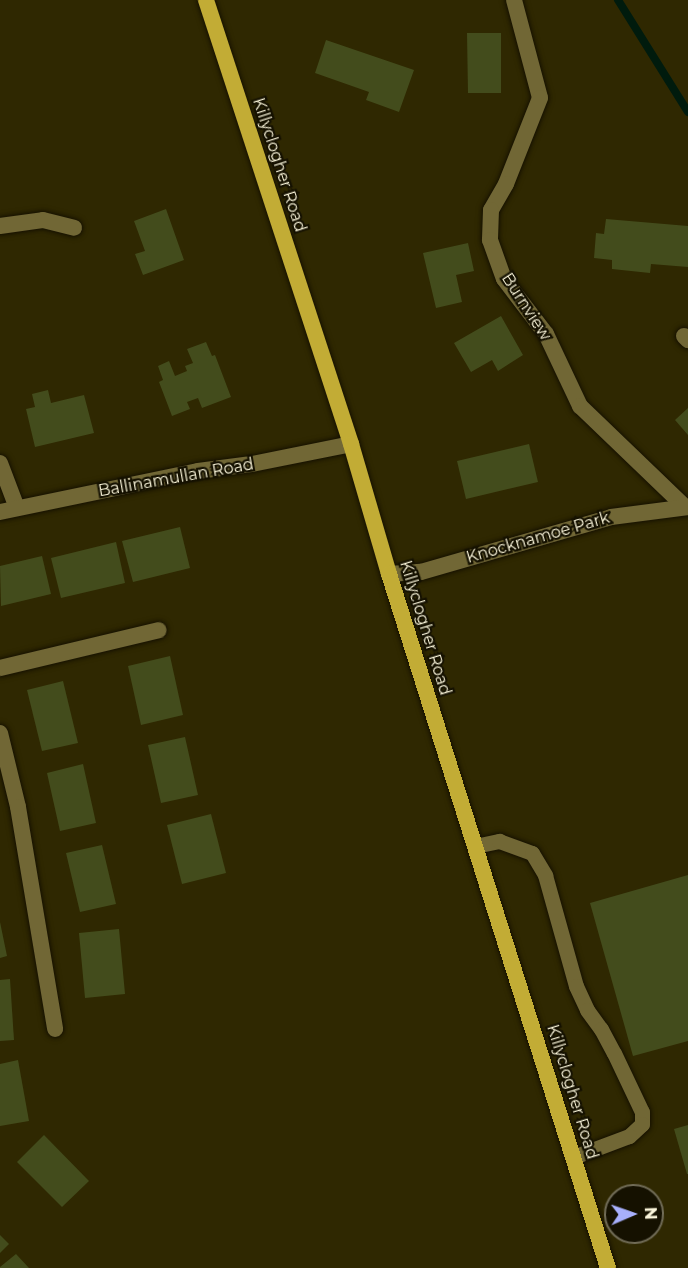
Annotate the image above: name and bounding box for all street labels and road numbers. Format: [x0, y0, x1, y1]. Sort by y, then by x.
street label: Killyclogher Road [248, 96, 310, 234]
street label: Burnview [497, 270, 555, 344]
street label: Ballinamullan Road [97, 455, 255, 501]
street label: Knocknamoe Park [464, 508, 612, 568]
street label: Killyclogher Road [395, 558, 455, 698]
street label: Killyclogher Road [542, 1022, 602, 1162]

